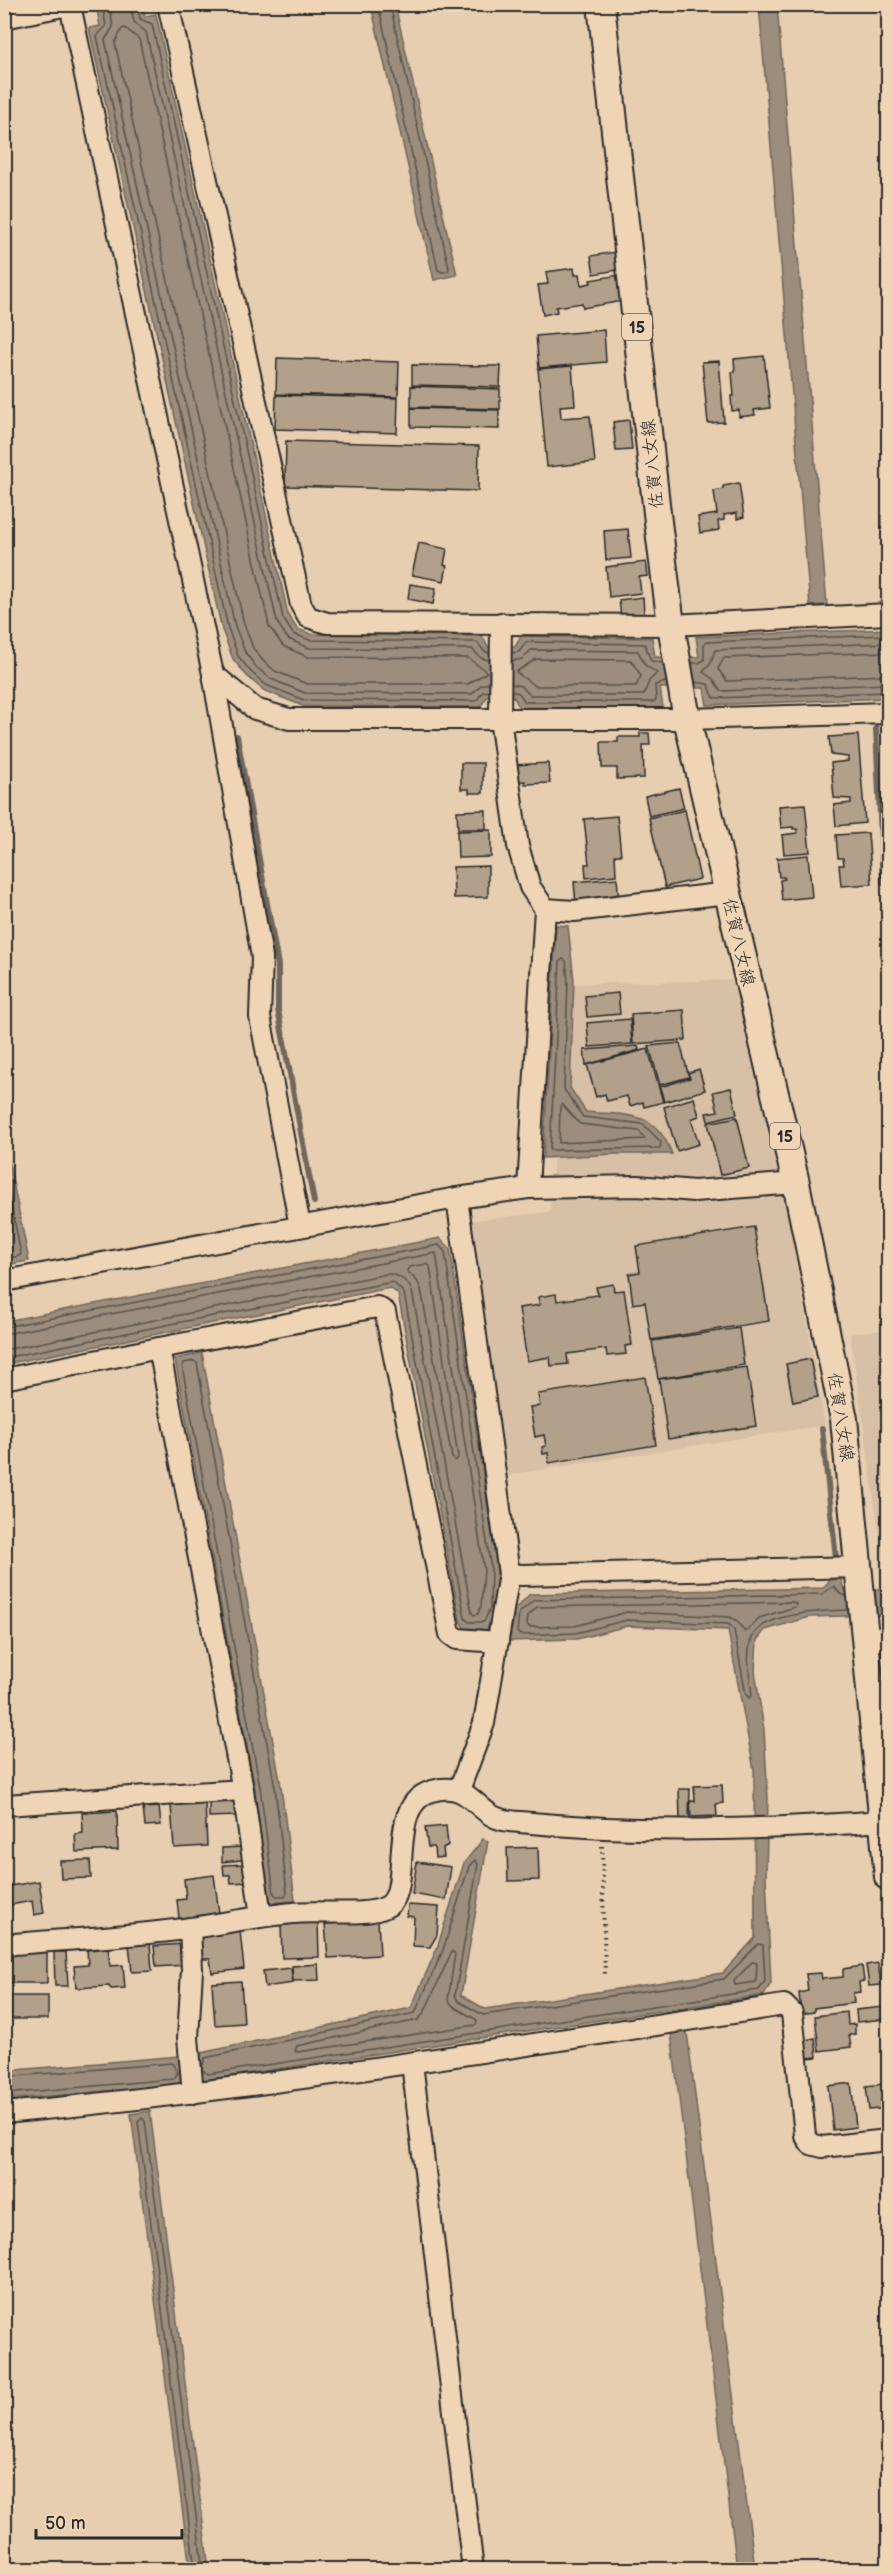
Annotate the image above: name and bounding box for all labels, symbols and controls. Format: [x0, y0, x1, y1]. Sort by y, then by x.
road number: 15 [622, 314, 652, 340]
street label: 佐賀八女線 [637, 418, 668, 510]
street label: 佐賀八女線 [718, 896, 759, 988]
road number: 15 [770, 1123, 800, 1149]
street label: 佐賀八女線 [823, 1371, 858, 1463]
scale bar [36, 2502, 182, 2540]
text: 50 m [45, 2513, 86, 2534]

